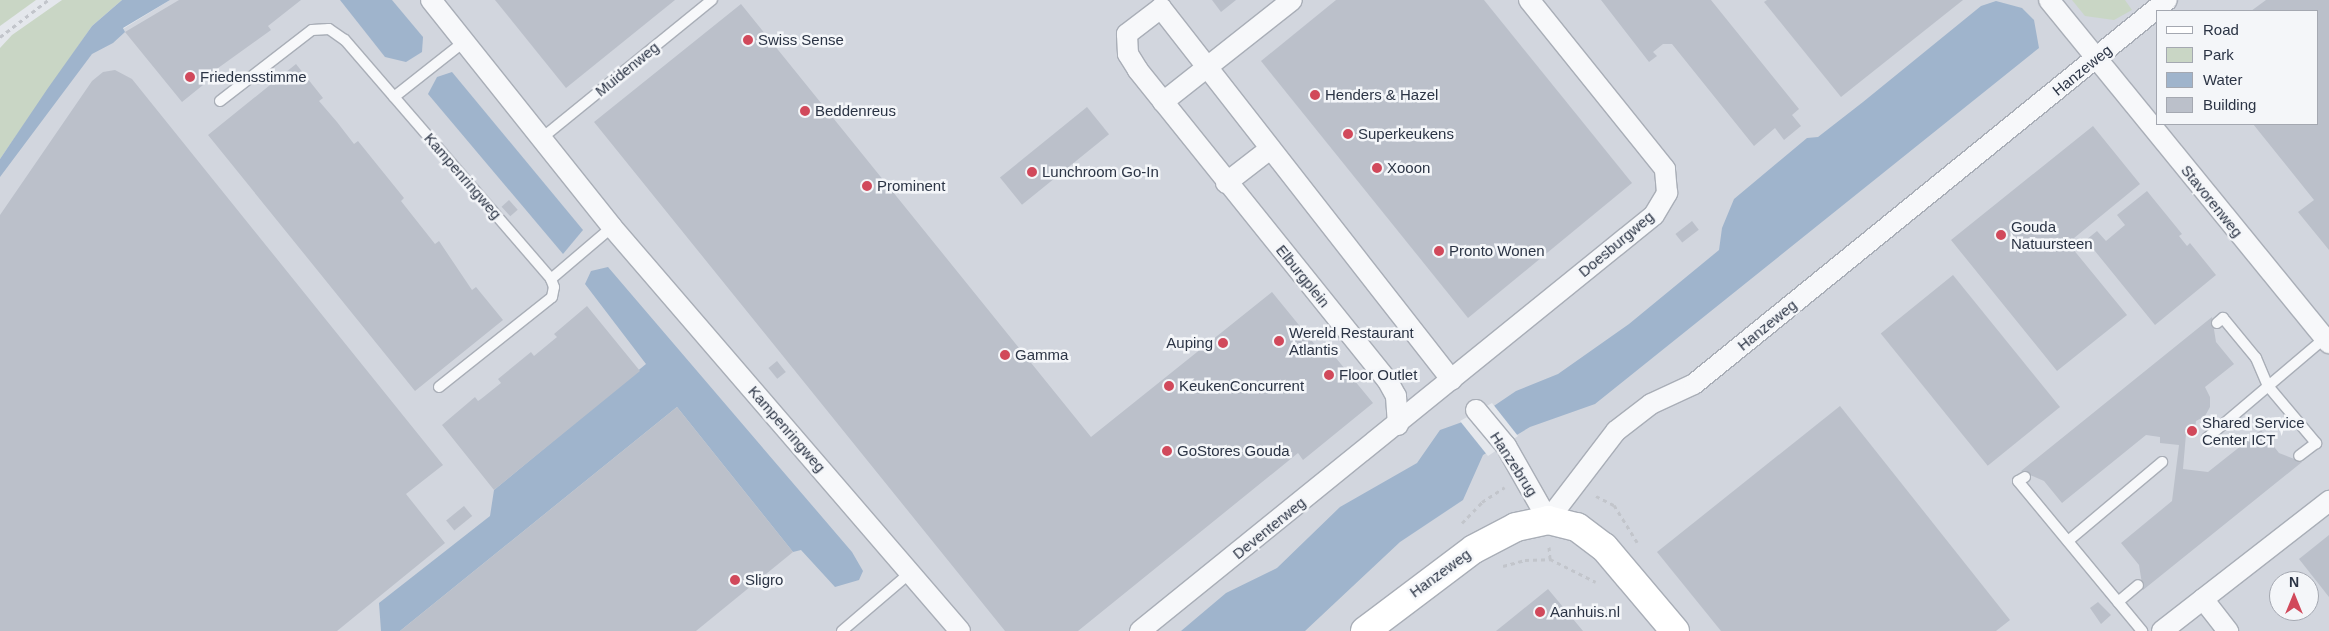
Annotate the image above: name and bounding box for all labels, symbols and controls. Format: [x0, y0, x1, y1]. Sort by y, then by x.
legend [2156, 10, 2319, 125]
text: Road [2203, 21, 2239, 38]
place label: Swiss Sense [758, 31, 844, 49]
marker: Swiss Sense [742, 34, 754, 46]
street label: Muidenweg [592, 38, 662, 100]
street label: Hanzeweg [2049, 41, 2115, 99]
text: Park [2203, 46, 2234, 63]
place label: Friedensstimme [200, 68, 307, 86]
marker: Friedensstimme [184, 71, 196, 83]
text: Water [2203, 71, 2242, 88]
place label: Henders & Hazel [1325, 86, 1438, 104]
marker: Henders & Hazel [1309, 89, 1321, 101]
text: Building [2203, 96, 2256, 113]
place label: Beddenreus [815, 102, 896, 120]
marker: Beddenreus [799, 105, 811, 117]
place label: Superkeukens [1358, 125, 1454, 143]
marker: Superkeukens [1342, 128, 1354, 140]
street label: Kampenringweg [421, 129, 505, 223]
place label: Xooon [1387, 159, 1430, 177]
street label: Stavorenweg [2177, 161, 2247, 241]
marker: Xooon [1371, 162, 1383, 174]
place label: Lunchroom Go-In [1042, 163, 1159, 181]
marker: Lunchroom Go-In [1026, 166, 1038, 178]
place label: Prominent [877, 177, 945, 195]
marker: Prominent [861, 180, 873, 192]
street label: Doesburgweg [1575, 207, 1657, 281]
place label: Gouda Natuursteen [2011, 217, 2093, 252]
marker: Gouda Natuursteen [1995, 229, 2007, 241]
street label: Elburgplein [1272, 241, 1334, 311]
place label: Pronto Wonen [1449, 242, 1545, 260]
marker: Pronto Wonen [1433, 245, 1445, 257]
street label: Hanzeweg [1734, 296, 1800, 354]
place label: Wereld Restaurant Atlantis [1289, 323, 1414, 358]
place label: Auping [1166, 334, 1213, 352]
marker: Wereld Restaurant Atlantis [1273, 335, 1285, 347]
marker: Auping [1217, 337, 1229, 349]
place label: Gamma [1015, 346, 1068, 364]
marker: Gamma [999, 349, 1011, 361]
place label: Floor Outlet [1339, 366, 1417, 384]
marker: Floor Outlet [1323, 369, 1335, 381]
place label: KeukenConcurrent [1179, 377, 1304, 395]
marker: KeukenConcurrent [1163, 380, 1175, 392]
street label: Kampenringweg [745, 382, 829, 476]
place label: Shared Service Center ICT [2202, 413, 2305, 448]
marker: Shared Service Center ICT [2186, 425, 2198, 437]
street label: Hanzebrug [1486, 428, 1542, 500]
place label: GoStores Gouda [1177, 442, 1290, 460]
marker: GoStores Gouda [1161, 445, 1173, 457]
street label: Deventerweg [1229, 493, 1309, 563]
street label: Hanzeweg [1406, 545, 1474, 601]
place label: Sligro [745, 571, 783, 589]
north arrow [2269, 571, 2319, 621]
marker: Sligro [729, 574, 741, 586]
text: N [2289, 574, 2299, 590]
place label: Aanhuis.nl [1550, 603, 1620, 621]
marker: Aanhuis.nl [1534, 606, 1546, 618]

